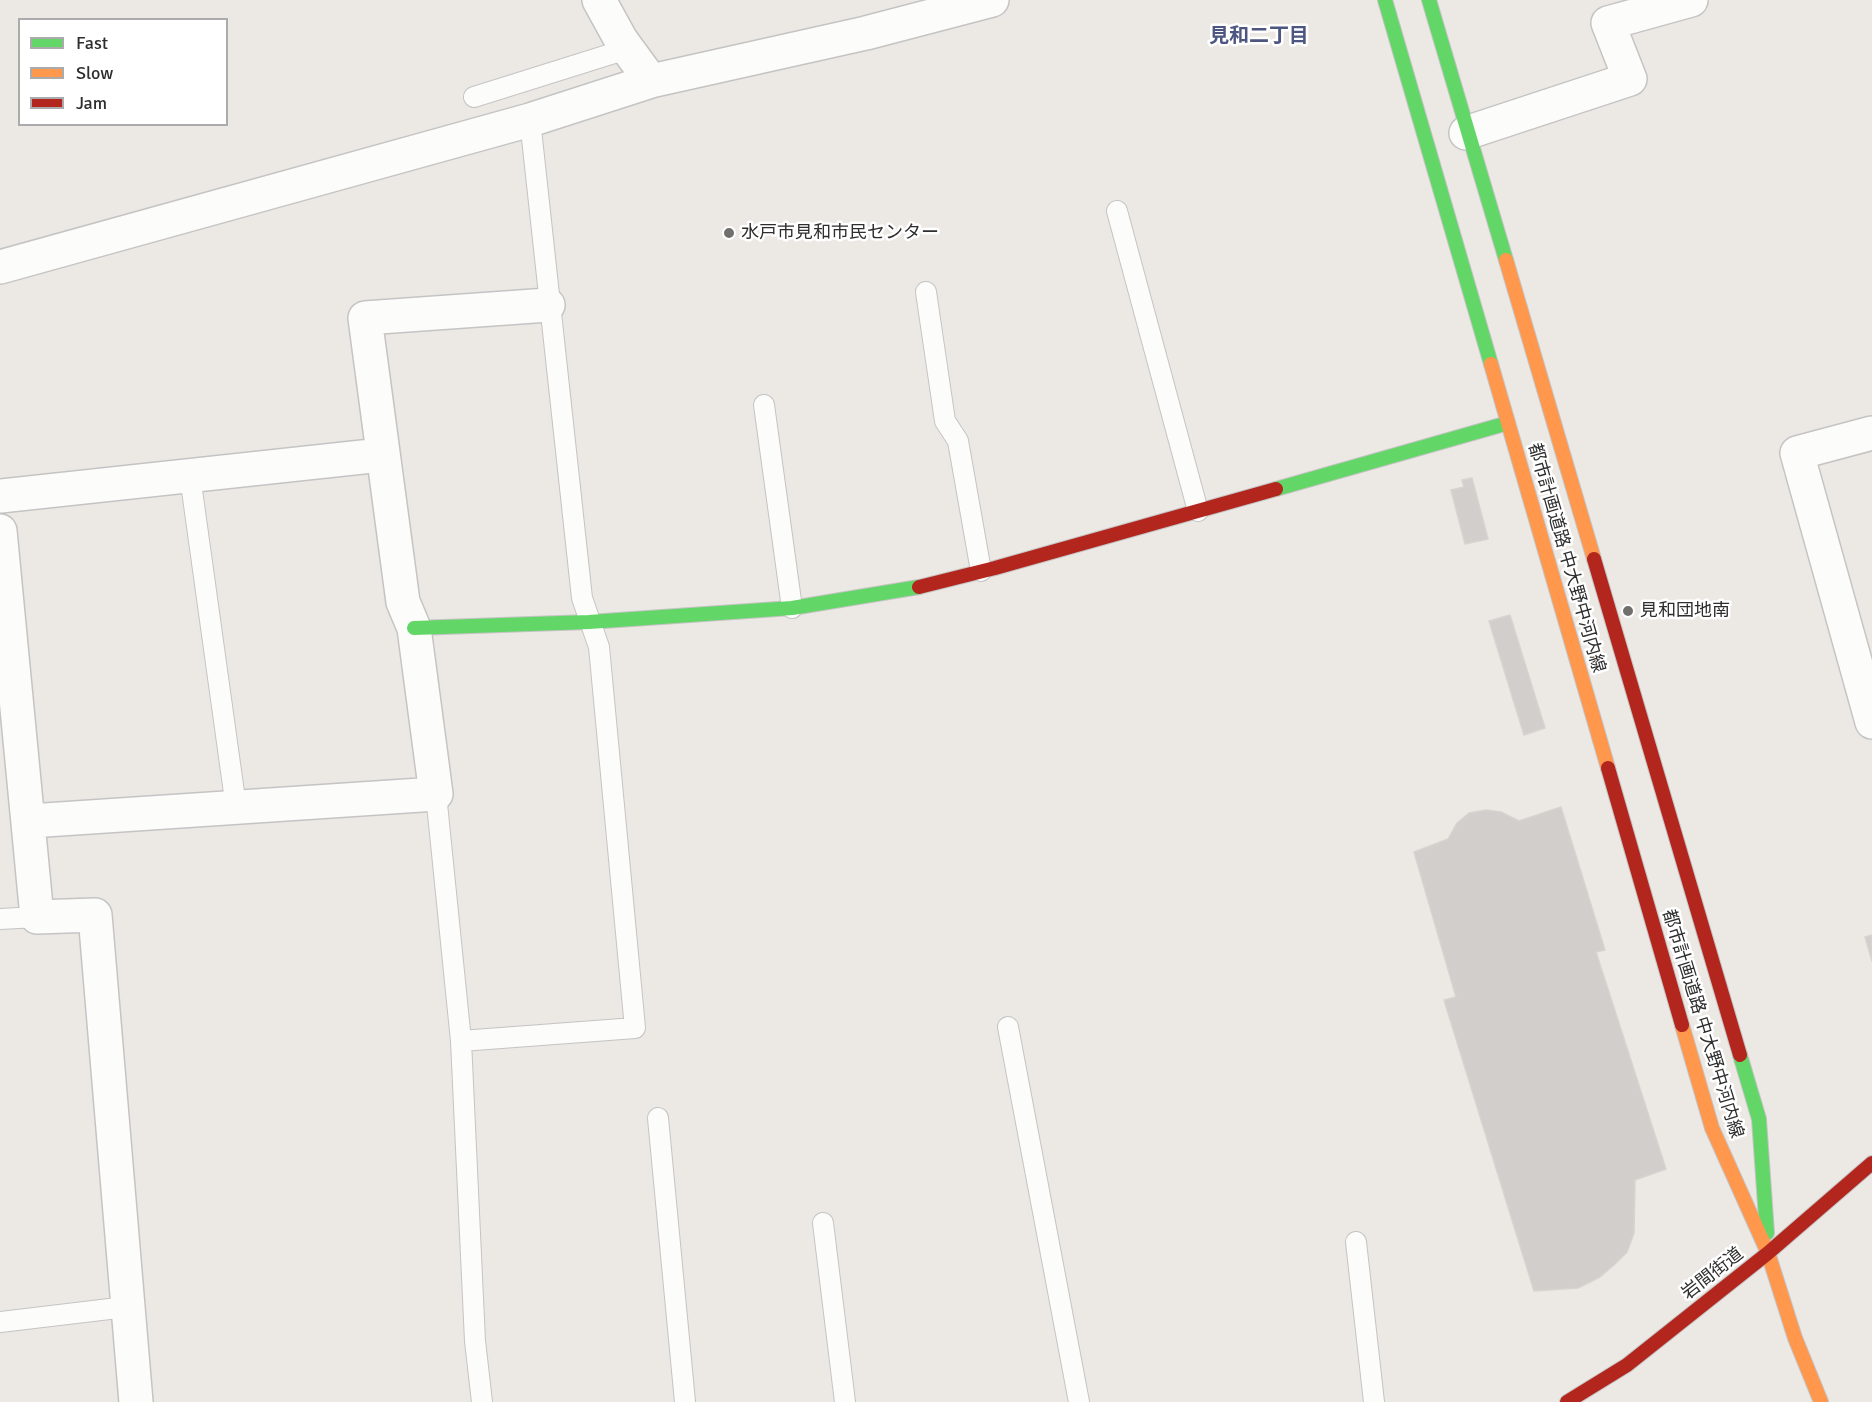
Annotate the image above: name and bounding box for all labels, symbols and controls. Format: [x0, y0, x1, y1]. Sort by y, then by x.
legend [18, 18, 228, 126]
district label: 見和二丁目 [1209, 25, 1309, 49]
text: Fast [76, 32, 108, 54]
text: Slow [76, 62, 113, 84]
text: Jam [76, 92, 107, 114]
place label: 水戸市見和市民センター [741, 222, 939, 244]
marker: 水戸市見和市民センター [722, 226, 736, 240]
street label: 都市計画道路 中大野中河内線 [1523, 441, 1609, 675]
place label: 見和団地南 [1640, 600, 1730, 622]
marker: 見和団地南 [1621, 604, 1635, 618]
street label: 都市計画道路 中大野中河内線 [1657, 907, 1747, 1141]
street label: 岩間街道 [1678, 1243, 1748, 1305]

